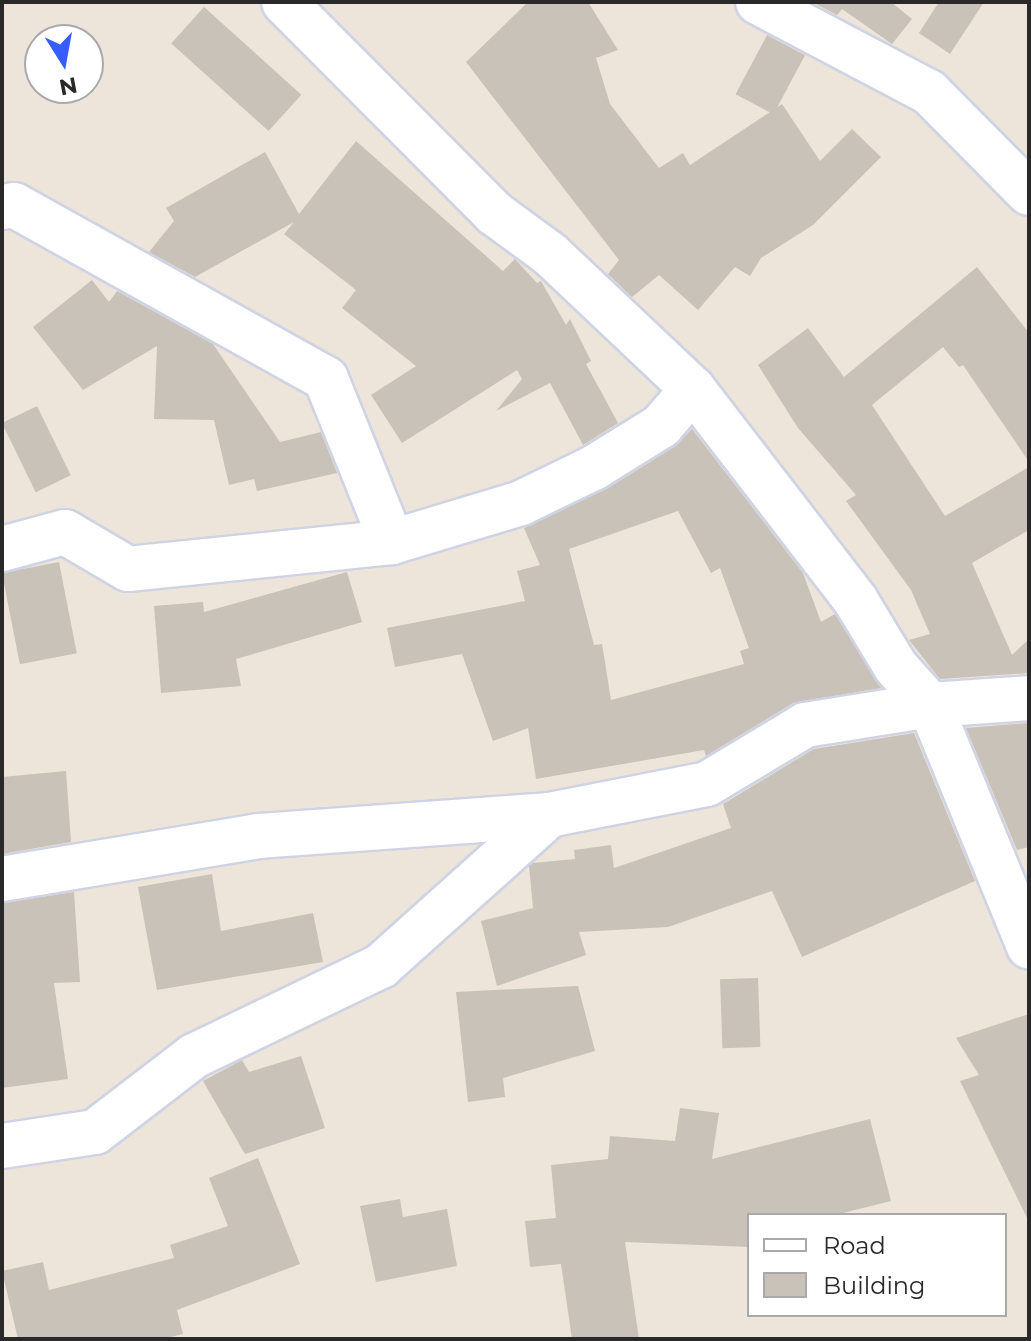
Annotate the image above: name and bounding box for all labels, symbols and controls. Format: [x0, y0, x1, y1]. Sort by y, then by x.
north arrow [24, 24, 104, 104]
text: N [57, 71, 80, 101]
legend [747, 1213, 1007, 1317]
text: Road [823, 1231, 886, 1260]
text: Building [823, 1271, 926, 1300]

